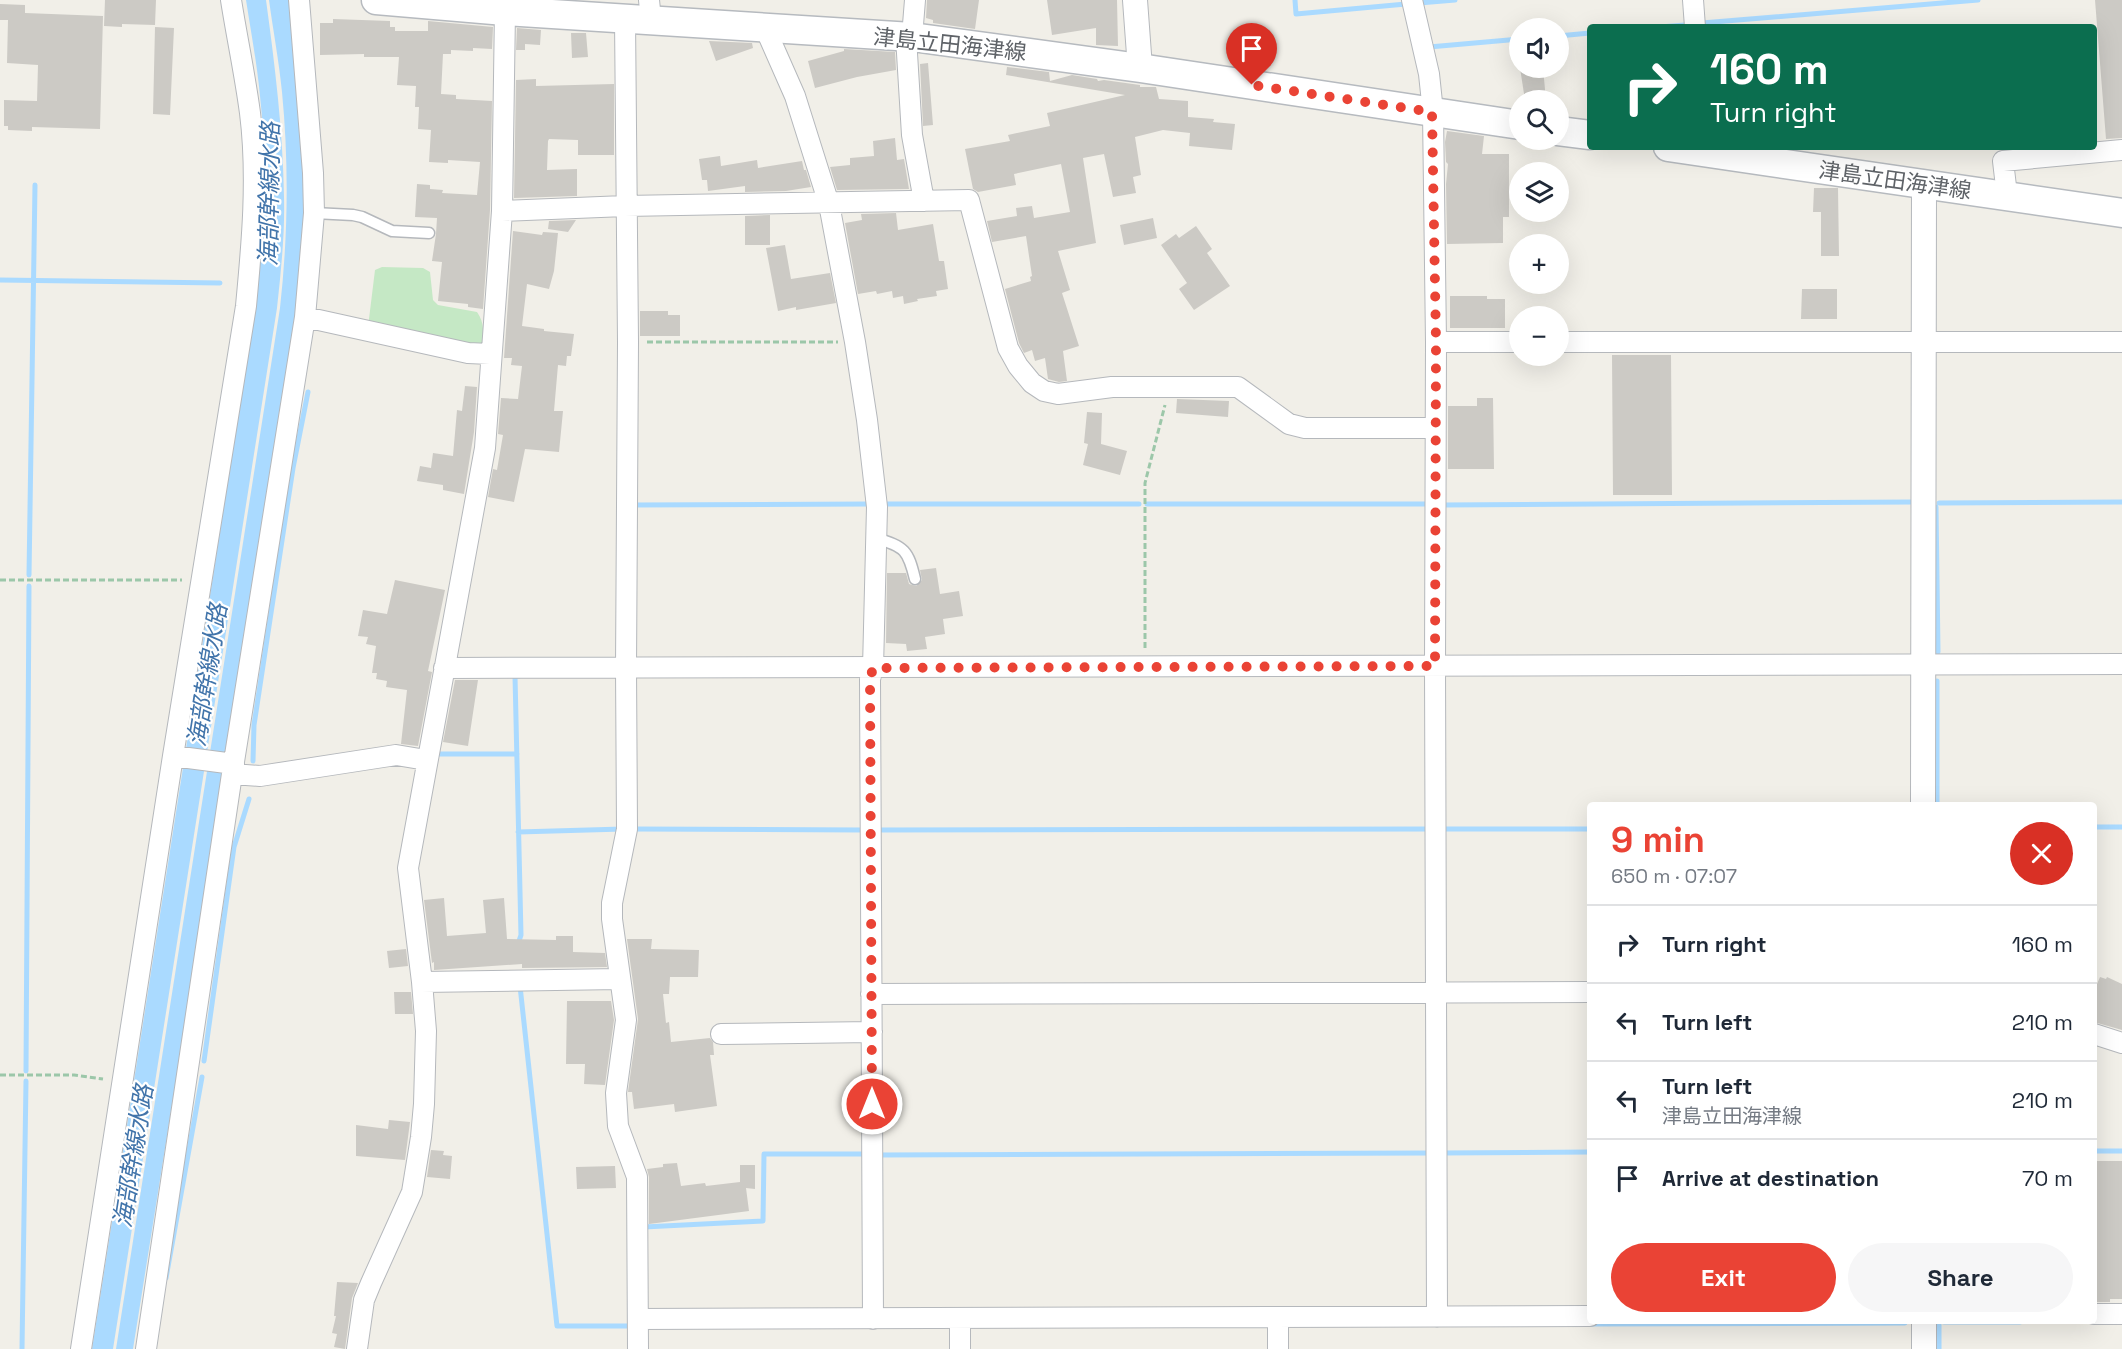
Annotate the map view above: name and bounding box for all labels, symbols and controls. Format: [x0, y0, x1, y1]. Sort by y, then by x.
map controls [1509, 18, 1569, 366]
button: sound [1509, 18, 1569, 78]
street label: 津島立田海津線 [872, 22, 1028, 66]
pin [1226, 23, 1277, 85]
icon: arrive [1235, 32, 1268, 65]
text: 160 m [1710, 43, 1829, 96]
icon: right [1611, 48, 1689, 126]
button: search [1509, 90, 1569, 150]
text: Turn right [1710, 95, 1837, 130]
water label: 海部幹線水路 [252, 120, 286, 266]
street label: 津島立田海津線 [1817, 155, 1973, 205]
button: layers [1509, 162, 1569, 222]
button: + [1509, 234, 1569, 294]
button: − [1509, 306, 1569, 366]
water label: 海部幹線水路 [180, 599, 234, 749]
text: 9 min [1611, 817, 1705, 863]
button: close [2010, 822, 2073, 885]
text: 650 m · 07:07 [1611, 863, 1737, 889]
icon: right [1611, 928, 1644, 961]
text: Turn right [1662, 930, 1767, 958]
text: 160 m [2012, 930, 2073, 958]
icon: left [1611, 1006, 1644, 1039]
text: Turn left [1662, 1008, 1752, 1036]
text: 210 m [2012, 1008, 2073, 1036]
position arrow [840, 1072, 904, 1136]
text: Turn left [1662, 1072, 1752, 1100]
water label: 海部幹線水路 [106, 1080, 160, 1230]
icon: left [1611, 1084, 1644, 1117]
text: 210 m [2012, 1086, 2073, 1114]
text: 津島立田海津線 [1662, 1103, 1802, 1129]
icon: arrive [1611, 1162, 1644, 1195]
text: Arrive at destination [1662, 1164, 1879, 1192]
text: 70 m [2022, 1164, 2073, 1192]
button: Exit [1611, 1243, 1836, 1312]
button: Share [1848, 1243, 2073, 1312]

